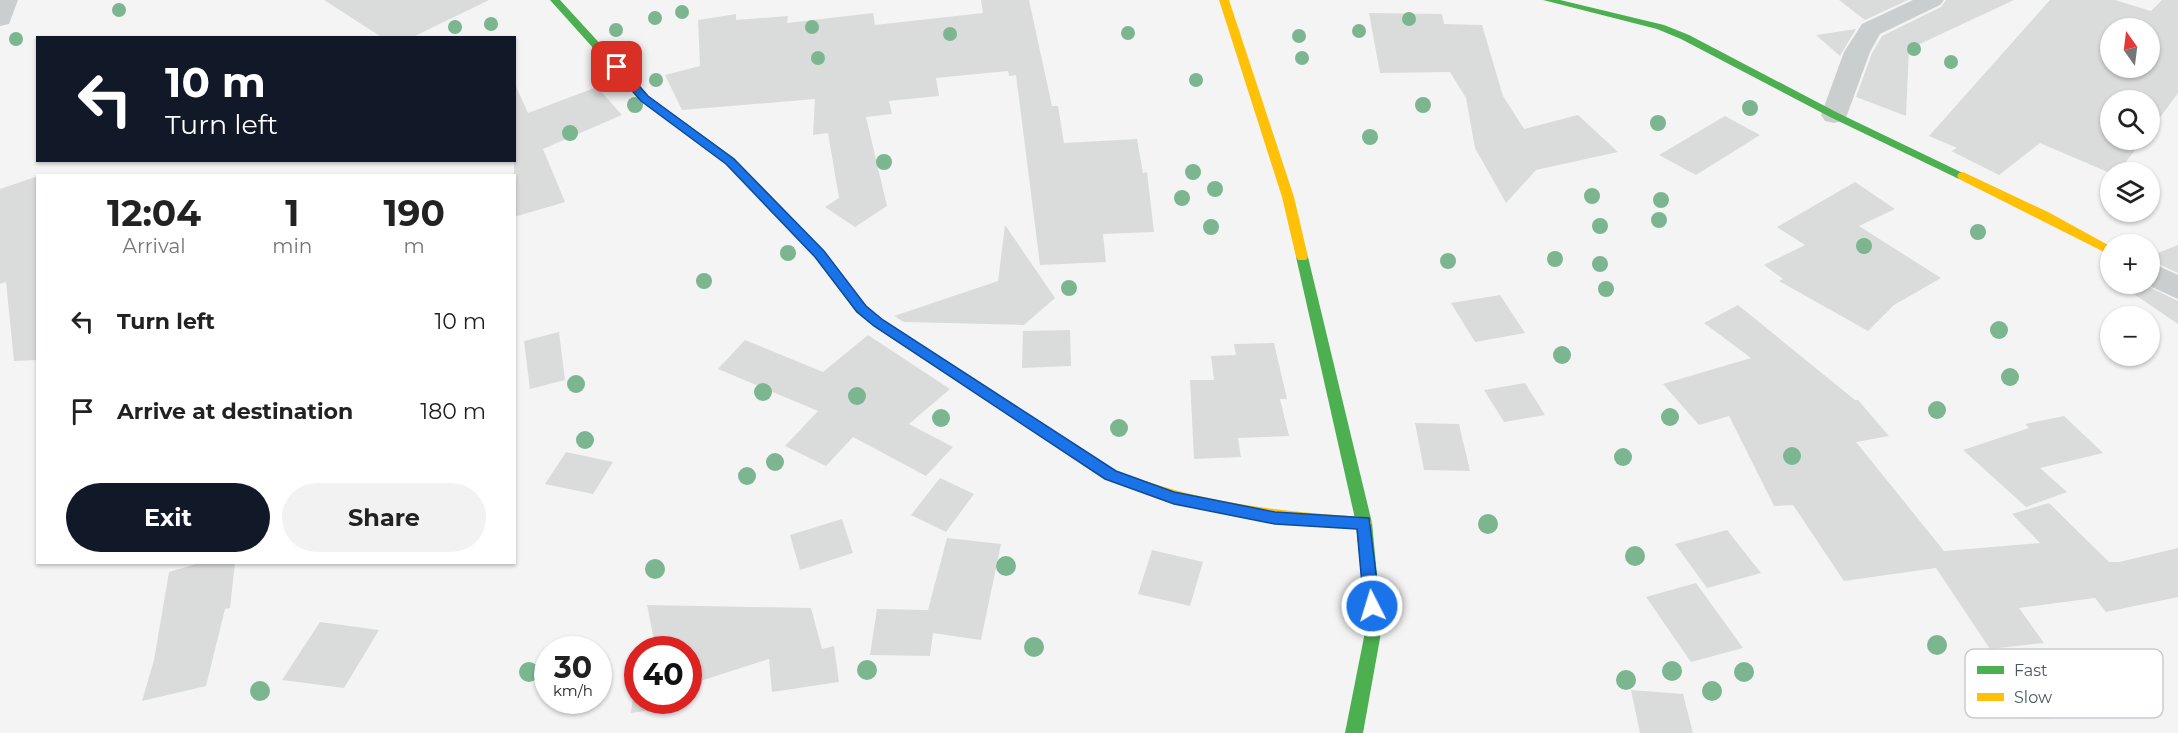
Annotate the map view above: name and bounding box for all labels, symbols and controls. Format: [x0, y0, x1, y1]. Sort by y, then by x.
north arrow [2100, 18, 2160, 78]
map controls [2100, 18, 2160, 366]
pin [591, 41, 642, 92]
icon: arrive [600, 50, 633, 83]
text: 10 m [165, 56, 266, 108]
icon: left [66, 60, 144, 138]
button: search [2100, 90, 2160, 150]
text: Turn left [165, 108, 278, 141]
button: layers [2100, 162, 2160, 222]
text: 12:04 [107, 191, 201, 235]
text: 1 [285, 191, 299, 235]
text: 190 [383, 191, 445, 235]
text: Arrival [123, 234, 186, 258]
text: min [272, 234, 312, 258]
text: m [404, 234, 425, 258]
button: + [2100, 234, 2160, 294]
icon: left [66, 305, 99, 338]
button: − [2100, 306, 2160, 366]
text: Turn left [117, 308, 215, 335]
text: 10 m [434, 308, 486, 335]
icon: arrive [66, 395, 99, 428]
text: Arrive at destination [117, 398, 353, 425]
text: 180 m [420, 398, 486, 425]
button: Exit [66, 483, 270, 552]
button: Share [282, 483, 486, 552]
position arrow [1340, 574, 1404, 638]
speed limit sign: 40 [624, 636, 702, 714]
text: 30 [554, 649, 592, 686]
legend [1965, 649, 2163, 718]
text: Fast [2014, 661, 2048, 680]
text: km/h [553, 681, 593, 700]
text: Slow [2014, 688, 2052, 707]

